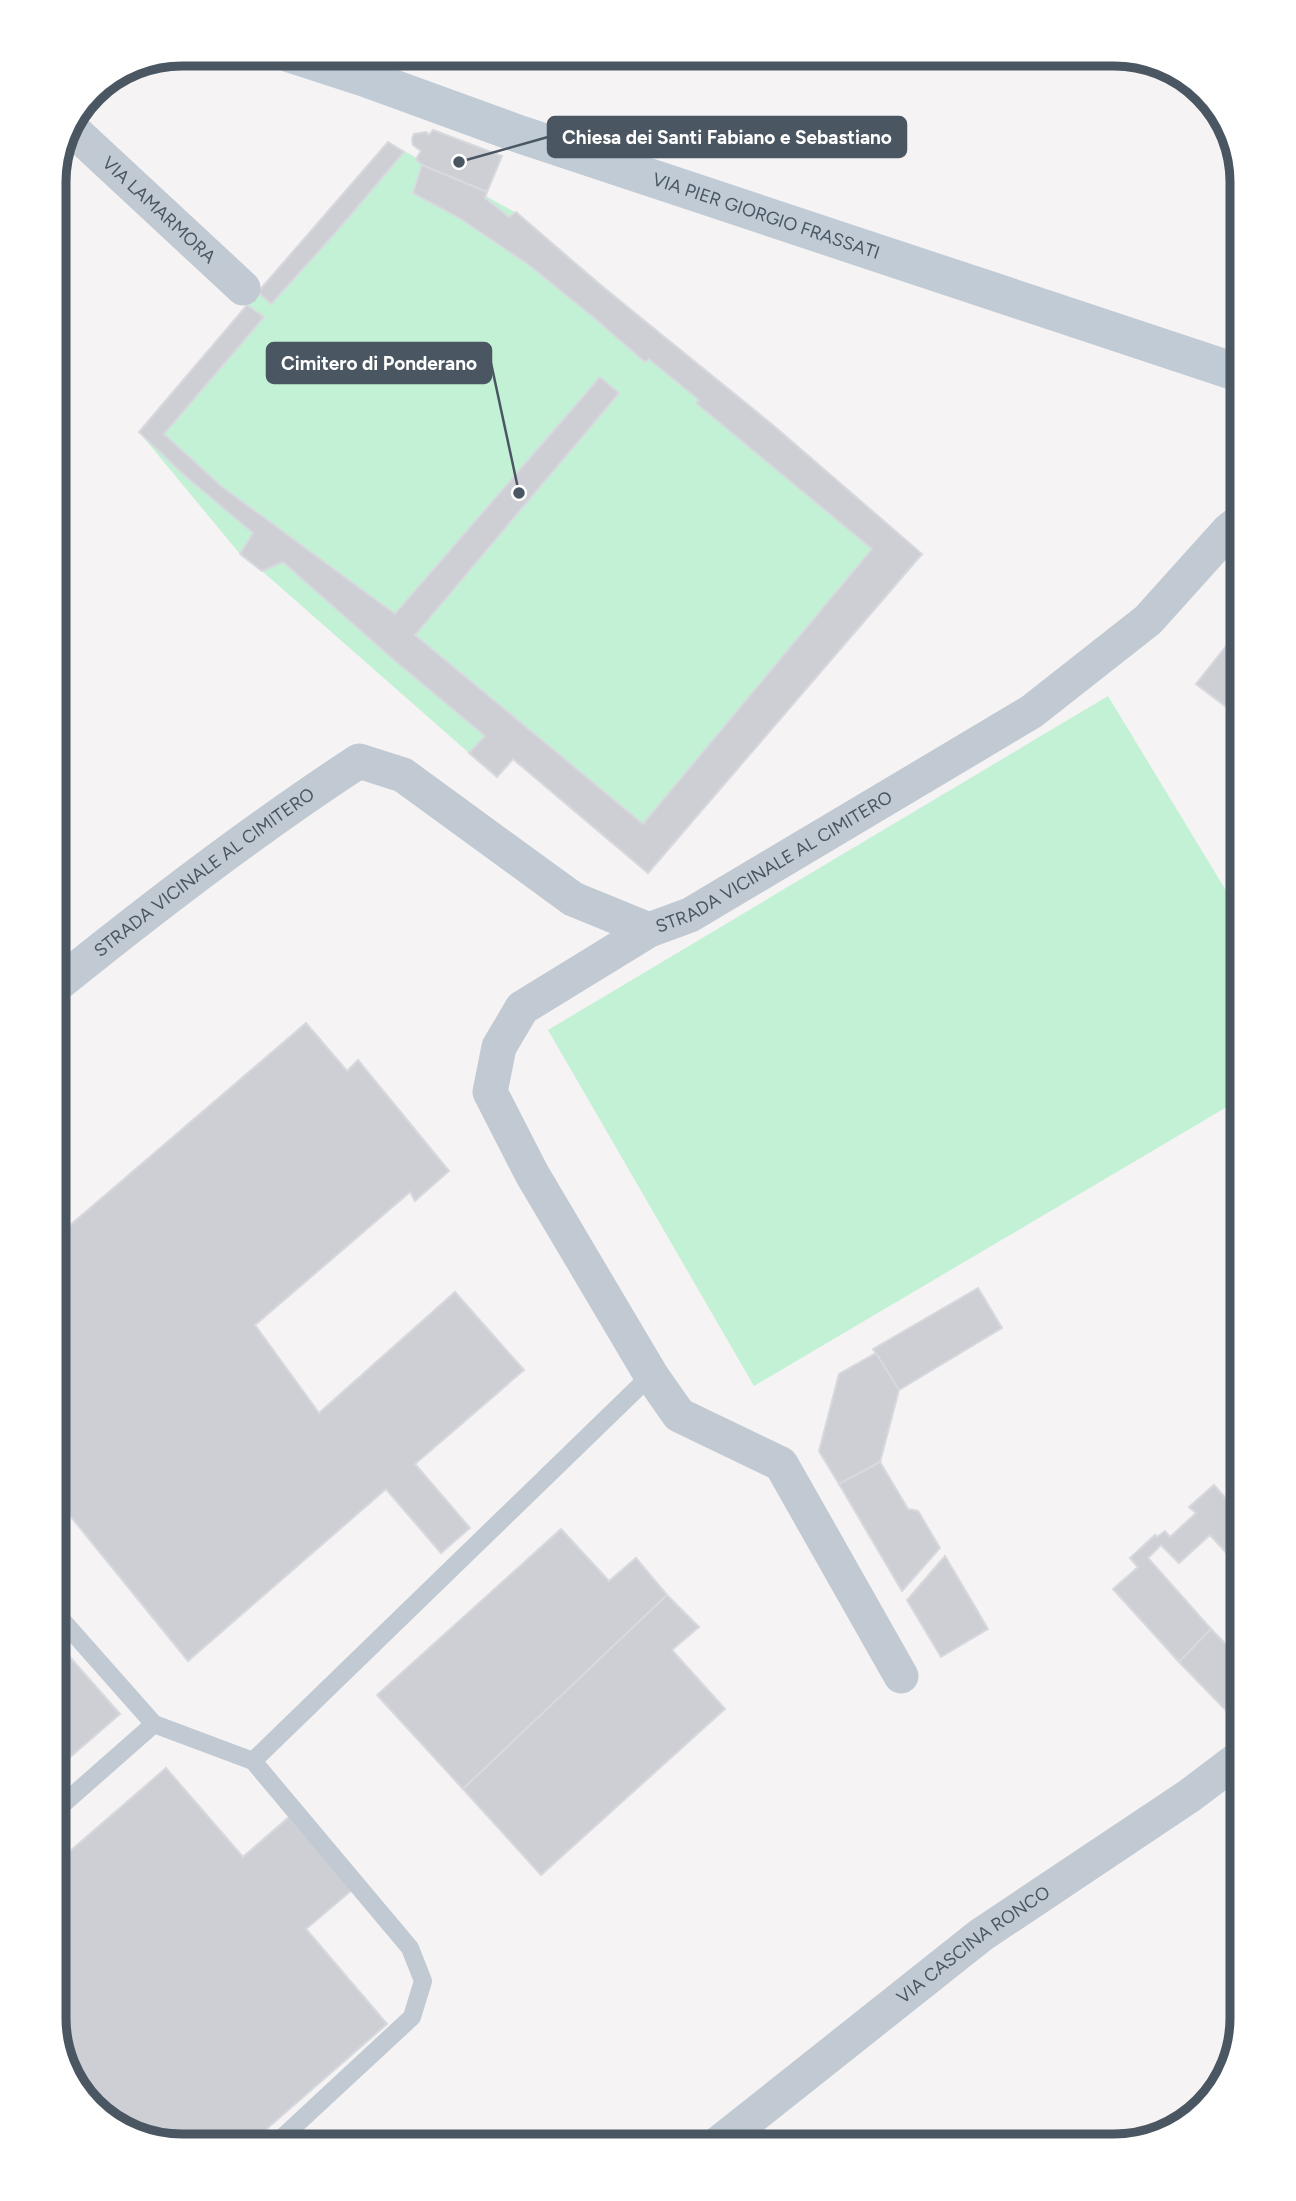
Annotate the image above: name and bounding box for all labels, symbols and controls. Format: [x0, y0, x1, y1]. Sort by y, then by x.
callout: Chiesa dei Santi Fabiano e Sebastiano [548, 117, 906, 157]
text: Chiesa dei Santi Fabiano e Sebastiano [562, 126, 892, 149]
street label: VIA LAMARMORA [98, 152, 220, 268]
street label: VIA PIER GIORGIO FRASSATI [650, 168, 883, 264]
callout: Cimitero di Ponderano [267, 343, 491, 383]
text: Cimitero di Ponderano [281, 352, 477, 375]
street label: STRADA VICINALE AL CIMITERO [90, 783, 319, 962]
street label: STRADA VICINALE AL CIMITERO [653, 786, 896, 938]
street label: VIA CASCINA RONCO [892, 1881, 1054, 2009]

